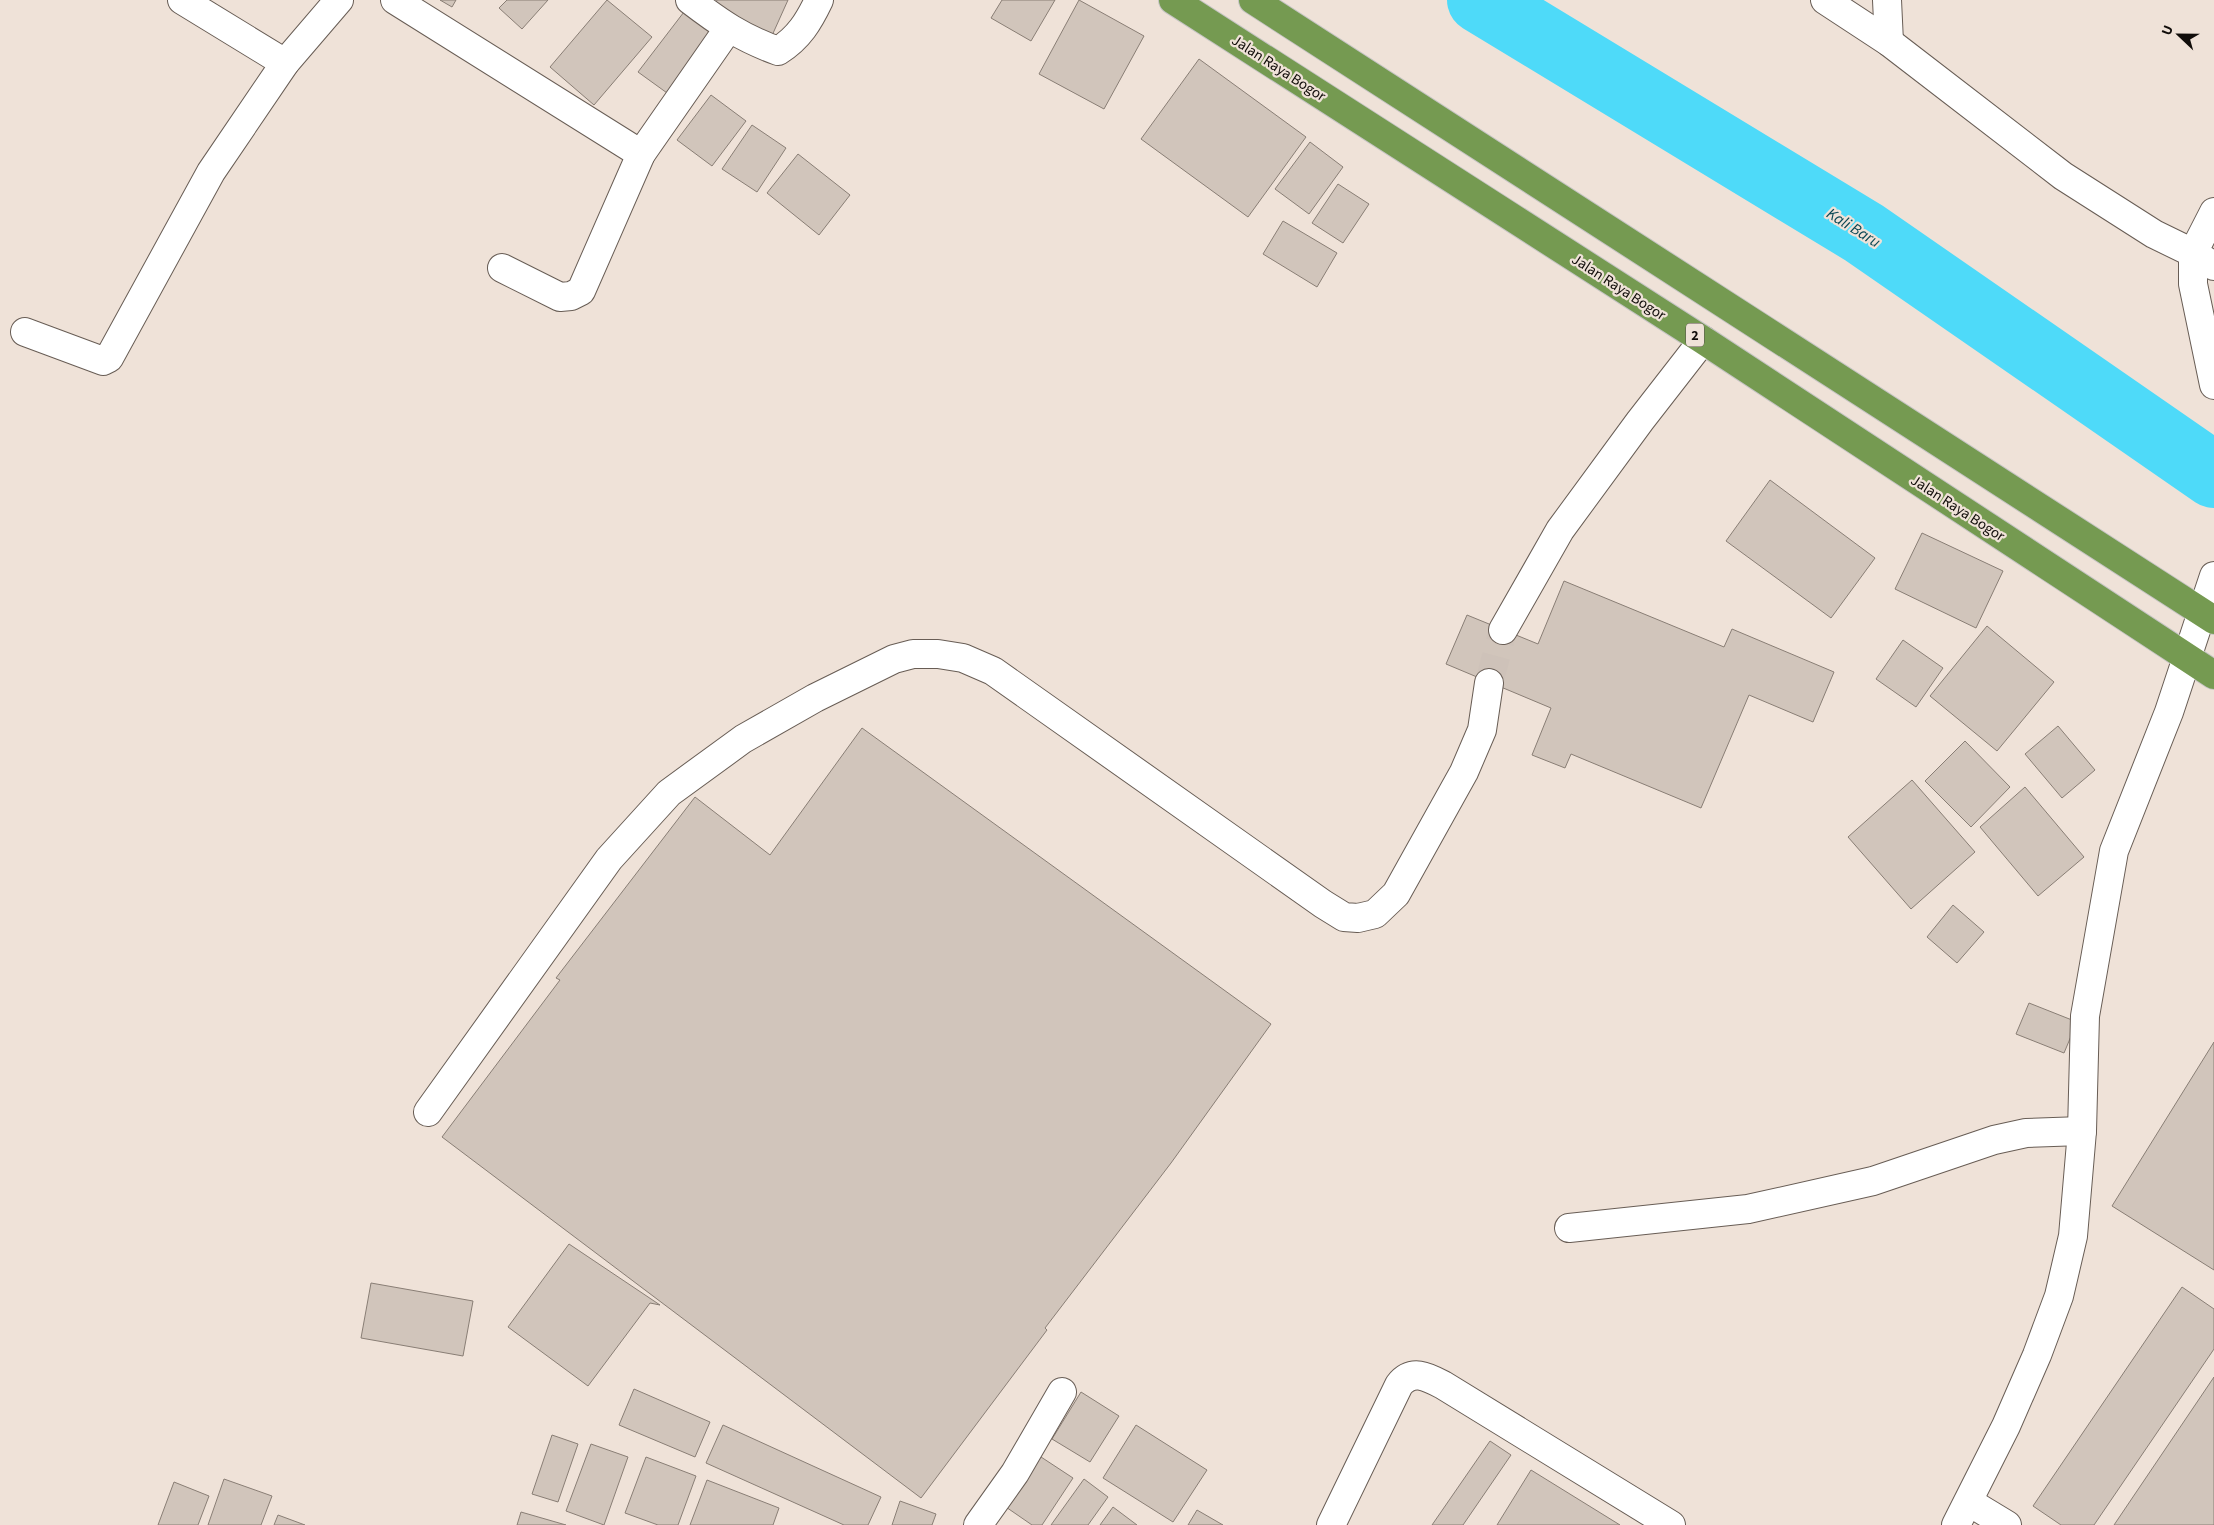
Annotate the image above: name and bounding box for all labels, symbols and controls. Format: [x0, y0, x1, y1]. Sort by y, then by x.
north arrow [2154, 10, 2204, 60]
text: U [2157, 22, 2179, 39]
street label: Jalan Raya Bogor [1228, 30, 1331, 107]
water label: Kali Baru [1822, 203, 1885, 253]
street label: Jalan Raya Bogor [1568, 249, 1671, 326]
road number: 2 [1686, 324, 1704, 346]
street label: Jalan Raya Bogor [1907, 470, 2010, 547]

